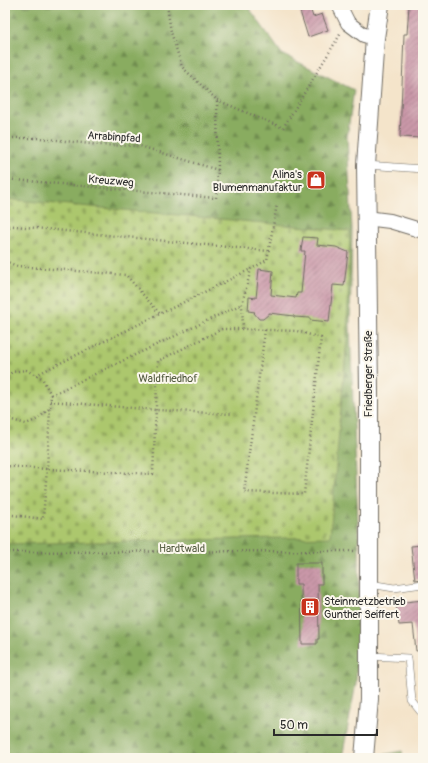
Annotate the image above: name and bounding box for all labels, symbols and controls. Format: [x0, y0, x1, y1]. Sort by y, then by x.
street label: Arrabinpfad [87, 129, 141, 145]
place label: Alina's Blumenmanufaktur [213, 168, 302, 194]
shop icon: Alina's Blumenmanufaktur [305, 169, 327, 191]
street label: Kreuzweg [88, 173, 135, 189]
street label: Friedberger Straße [362, 330, 375, 417]
park label: Waldfriedhof [138, 372, 198, 385]
park label: Hardtwald [159, 542, 205, 555]
place label: Steinmetzbetrieb Gunther Seiffert [324, 595, 406, 621]
building icon: Steinmetzbetrieb Gunther Seiffert [299, 596, 321, 618]
scale bar [274, 711, 377, 737]
text: 50 m [280, 718, 308, 733]

